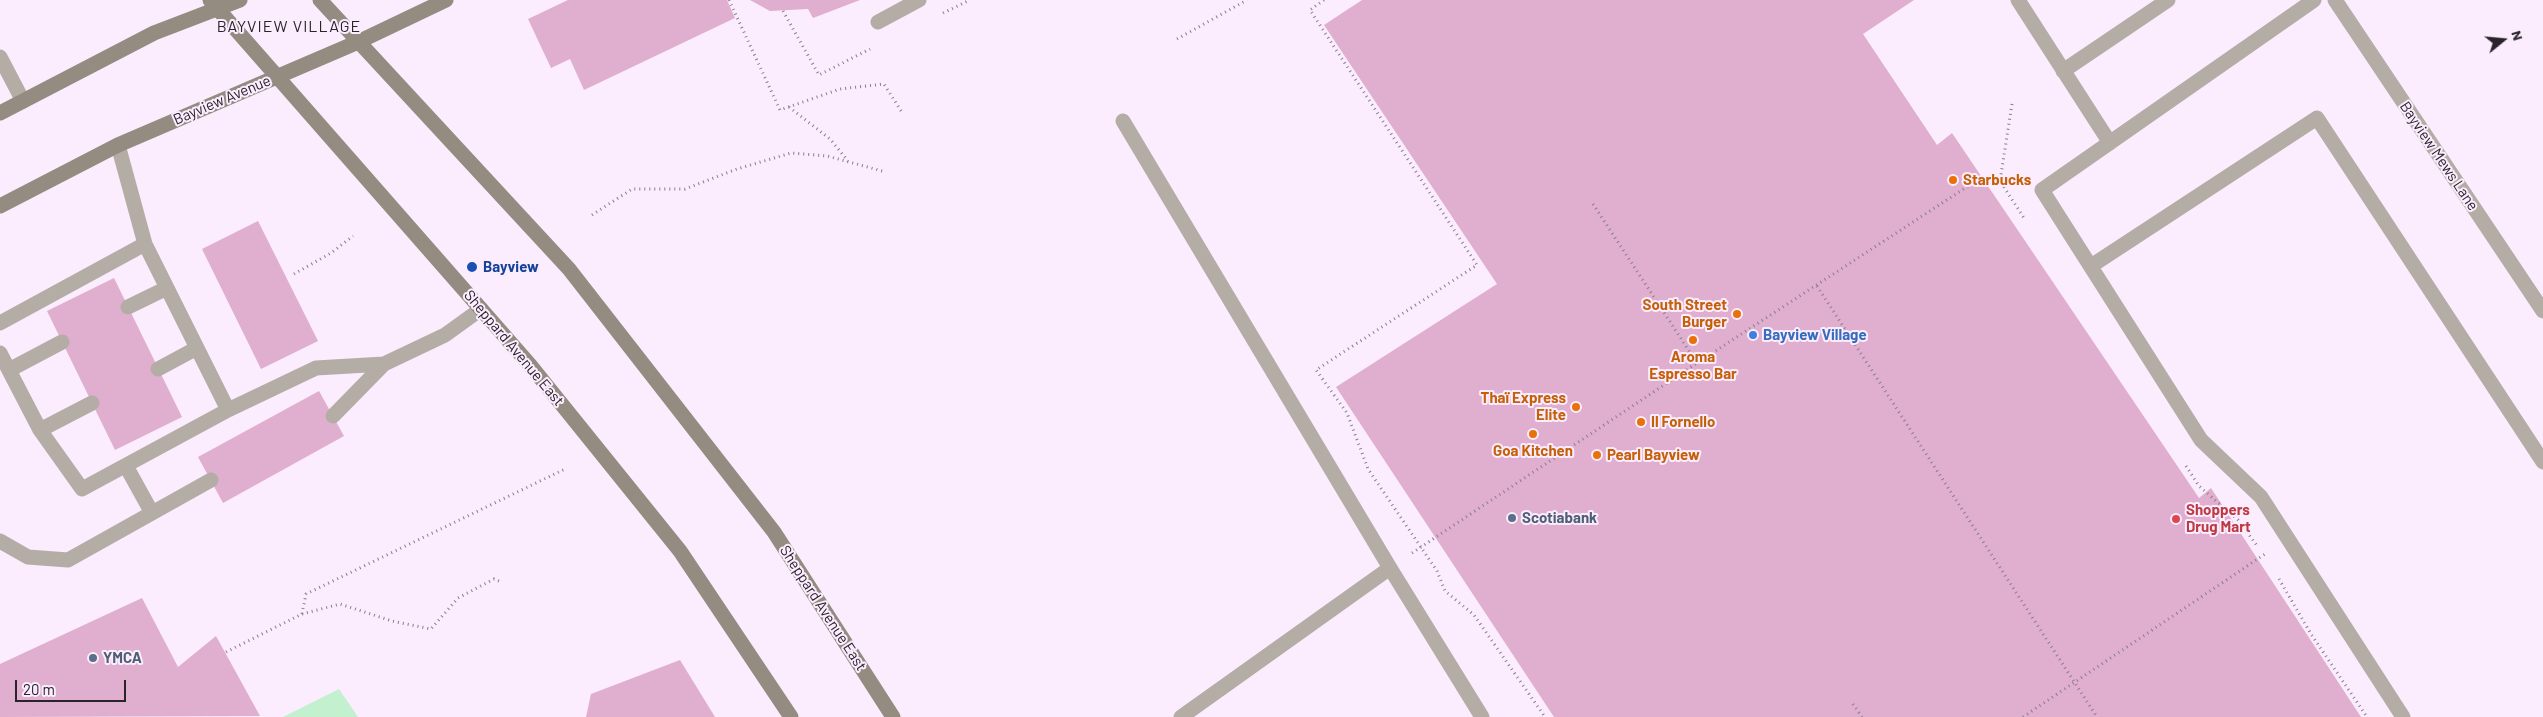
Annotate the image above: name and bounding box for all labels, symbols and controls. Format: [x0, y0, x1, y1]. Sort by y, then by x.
north arrow [2478, 15, 2528, 65]
district label: BAYVIEW VILLAGE [215, 17, 363, 37]
text: N [2508, 29, 2527, 42]
street label: Bayview Avenue [171, 71, 273, 129]
street label: Bayview Mews Lane [2396, 98, 2482, 214]
place label: Starbucks [1963, 171, 2031, 189]
marker: Starbucks [1947, 174, 1959, 186]
place label: Bayview [483, 258, 539, 276]
marker: Bayview [465, 260, 479, 274]
street label: Sheppard Avenue East [460, 286, 568, 410]
place label: South Street Burger [1643, 296, 1727, 331]
marker: South Street Burger [1731, 308, 1743, 320]
place label: Bayview Village [1763, 326, 1867, 344]
marker: Bayview Village [1747, 329, 1759, 341]
marker: Aroma Espresso Bar [1687, 334, 1699, 346]
place label: Aroma Espresso Bar [1649, 348, 1737, 383]
place label: Thaï Express Elite [1481, 389, 1566, 424]
marker: Thaï Express Elite [1570, 401, 1582, 413]
place label: Il Fornello [1651, 413, 1715, 431]
marker: Il Fornello [1635, 416, 1647, 428]
marker: Goa Kitchen [1527, 428, 1539, 440]
place label: Goa Kitchen [1493, 442, 1573, 460]
place label: Pearl Bayview [1607, 446, 1700, 464]
marker: Pearl Bayview [1591, 449, 1603, 461]
place label: Shoppers Drug Mart [2186, 501, 2251, 536]
place label: Scotiabank [1522, 509, 1597, 527]
marker: Scotiabank [1506, 512, 1518, 524]
marker: Shoppers Drug Mart [2170, 513, 2182, 525]
street label: Sheppard Avenue East [776, 542, 870, 674]
place label: YMCA [103, 649, 142, 667]
marker: YMCA [87, 652, 99, 664]
scale bar [18, 670, 129, 702]
text: 20 m [23, 680, 55, 698]

